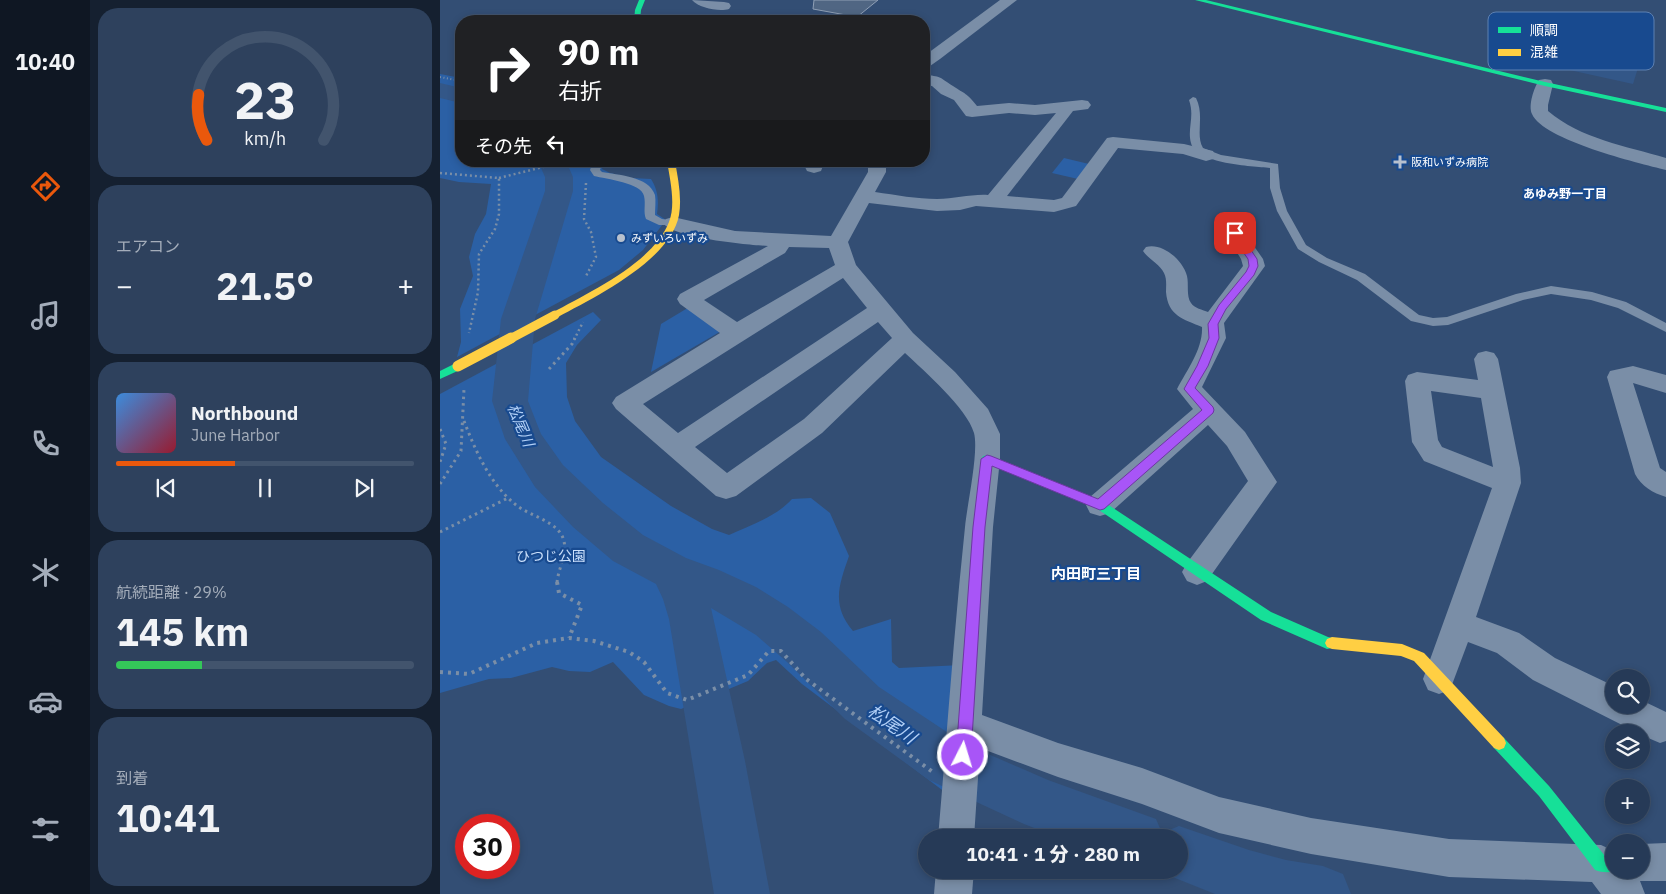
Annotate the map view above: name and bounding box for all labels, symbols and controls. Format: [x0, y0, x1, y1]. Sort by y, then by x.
legend [1488, 12, 1654, 70]
text: 順調 [1530, 21, 1558, 39]
text: 90 m [558, 29, 640, 75]
icon: right [475, 35, 540, 100]
text: 混雑 [1530, 43, 1558, 61]
text: 10:40 [15, 47, 75, 76]
text: 23 [234, 66, 296, 133]
text: 右折 [558, 76, 602, 105]
text: km/h [244, 127, 286, 150]
icon: left [542, 130, 570, 158]
text: その先 [475, 134, 532, 158]
marker: 阪和いずみ病院 [1393, 155, 1407, 169]
place label: 阪和いずみ病院 [1411, 155, 1488, 169]
icon: directions [28, 169, 63, 204]
district label: あゆみ野一丁目 [1523, 186, 1607, 201]
pin [1214, 212, 1256, 254]
icon: arrive [1221, 219, 1249, 247]
place label: みずいろいずみ [631, 231, 708, 245]
marker: みずいろいずみ [615, 232, 627, 244]
text: エアコン [116, 236, 180, 256]
text: 21.5° [216, 261, 314, 310]
text: − [116, 267, 133, 304]
text: + [397, 267, 414, 304]
icon: music [28, 298, 63, 333]
text: Northbound [191, 401, 298, 425]
water label: 松尾川 [503, 401, 539, 451]
text: June Harbor [191, 425, 280, 445]
icon: phone [28, 426, 63, 461]
icon: previous [152, 474, 180, 502]
icon: pause [251, 474, 279, 502]
icon: next [350, 474, 378, 502]
park label: ひつじ公園 [516, 547, 586, 565]
icon: climate [28, 555, 63, 590]
district label: 内田町三丁目 [1051, 564, 1141, 583]
text: 航続距離 · 29% [116, 582, 227, 602]
text: 145 km [116, 607, 249, 656]
map controls [1605, 669, 1650, 879]
button: search [1605, 669, 1650, 714]
icon: car [28, 684, 63, 719]
water label: 松尾川 [863, 699, 922, 750]
button: layers [1605, 724, 1650, 769]
position arrow [936, 728, 988, 780]
text: 到着 [116, 768, 148, 788]
button: + [1605, 779, 1650, 824]
text: 10:41 [116, 793, 220, 842]
icon: filters [28, 812, 63, 847]
speed limit sign: 30 [455, 814, 520, 879]
button: − [1605, 834, 1650, 879]
text: 10:41 · 1 分 · 280 m [966, 842, 1140, 866]

